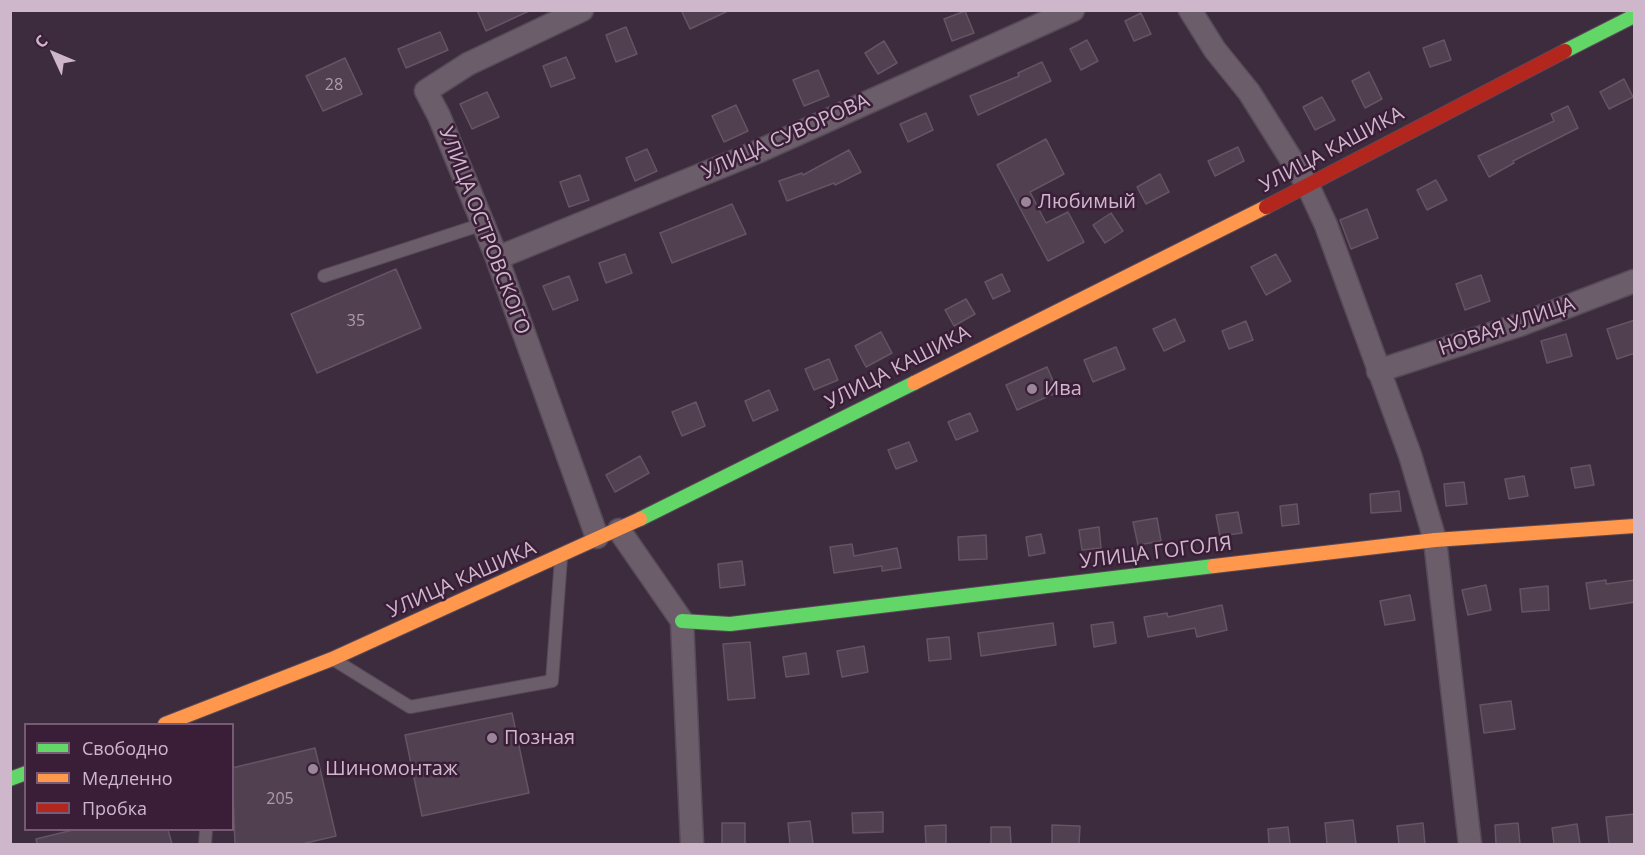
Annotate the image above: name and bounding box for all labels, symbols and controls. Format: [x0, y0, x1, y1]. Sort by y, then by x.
north arrow [24, 24, 84, 84]
text: С [30, 30, 53, 53]
house number: 28 [325, 75, 343, 95]
street label: УЛИЦА СУВОРОВА [699, 89, 873, 185]
street label: УЛИЦА КАШИКА [1256, 102, 1408, 198]
street label: УЛИЦА ОСТРОВСКОГО [433, 124, 535, 338]
place label: Любимый [1038, 190, 1136, 214]
marker: Любимый [1019, 195, 1033, 209]
street label: НОВАЯ УЛИЦА [1436, 292, 1578, 362]
house number: 35 [347, 311, 365, 331]
street label: УЛИЦА КАШИКА [821, 321, 975, 415]
place label: Ива [1044, 377, 1082, 401]
marker: Ива [1025, 382, 1039, 396]
street label: УЛИЦА ГОГОЛЯ [1079, 532, 1233, 574]
street label: УЛИЦА КАШИКА [384, 537, 540, 623]
legend [24, 723, 234, 831]
place label: Позная [504, 726, 575, 750]
marker: Позная [485, 731, 499, 745]
text: Свободно [82, 736, 169, 760]
place label: Шиномонтаж [325, 757, 458, 781]
marker: Шиномонтаж [306, 762, 320, 776]
text: Медленно [82, 766, 173, 790]
house number: 205 [266, 789, 294, 809]
text: Пробка [82, 796, 147, 820]

